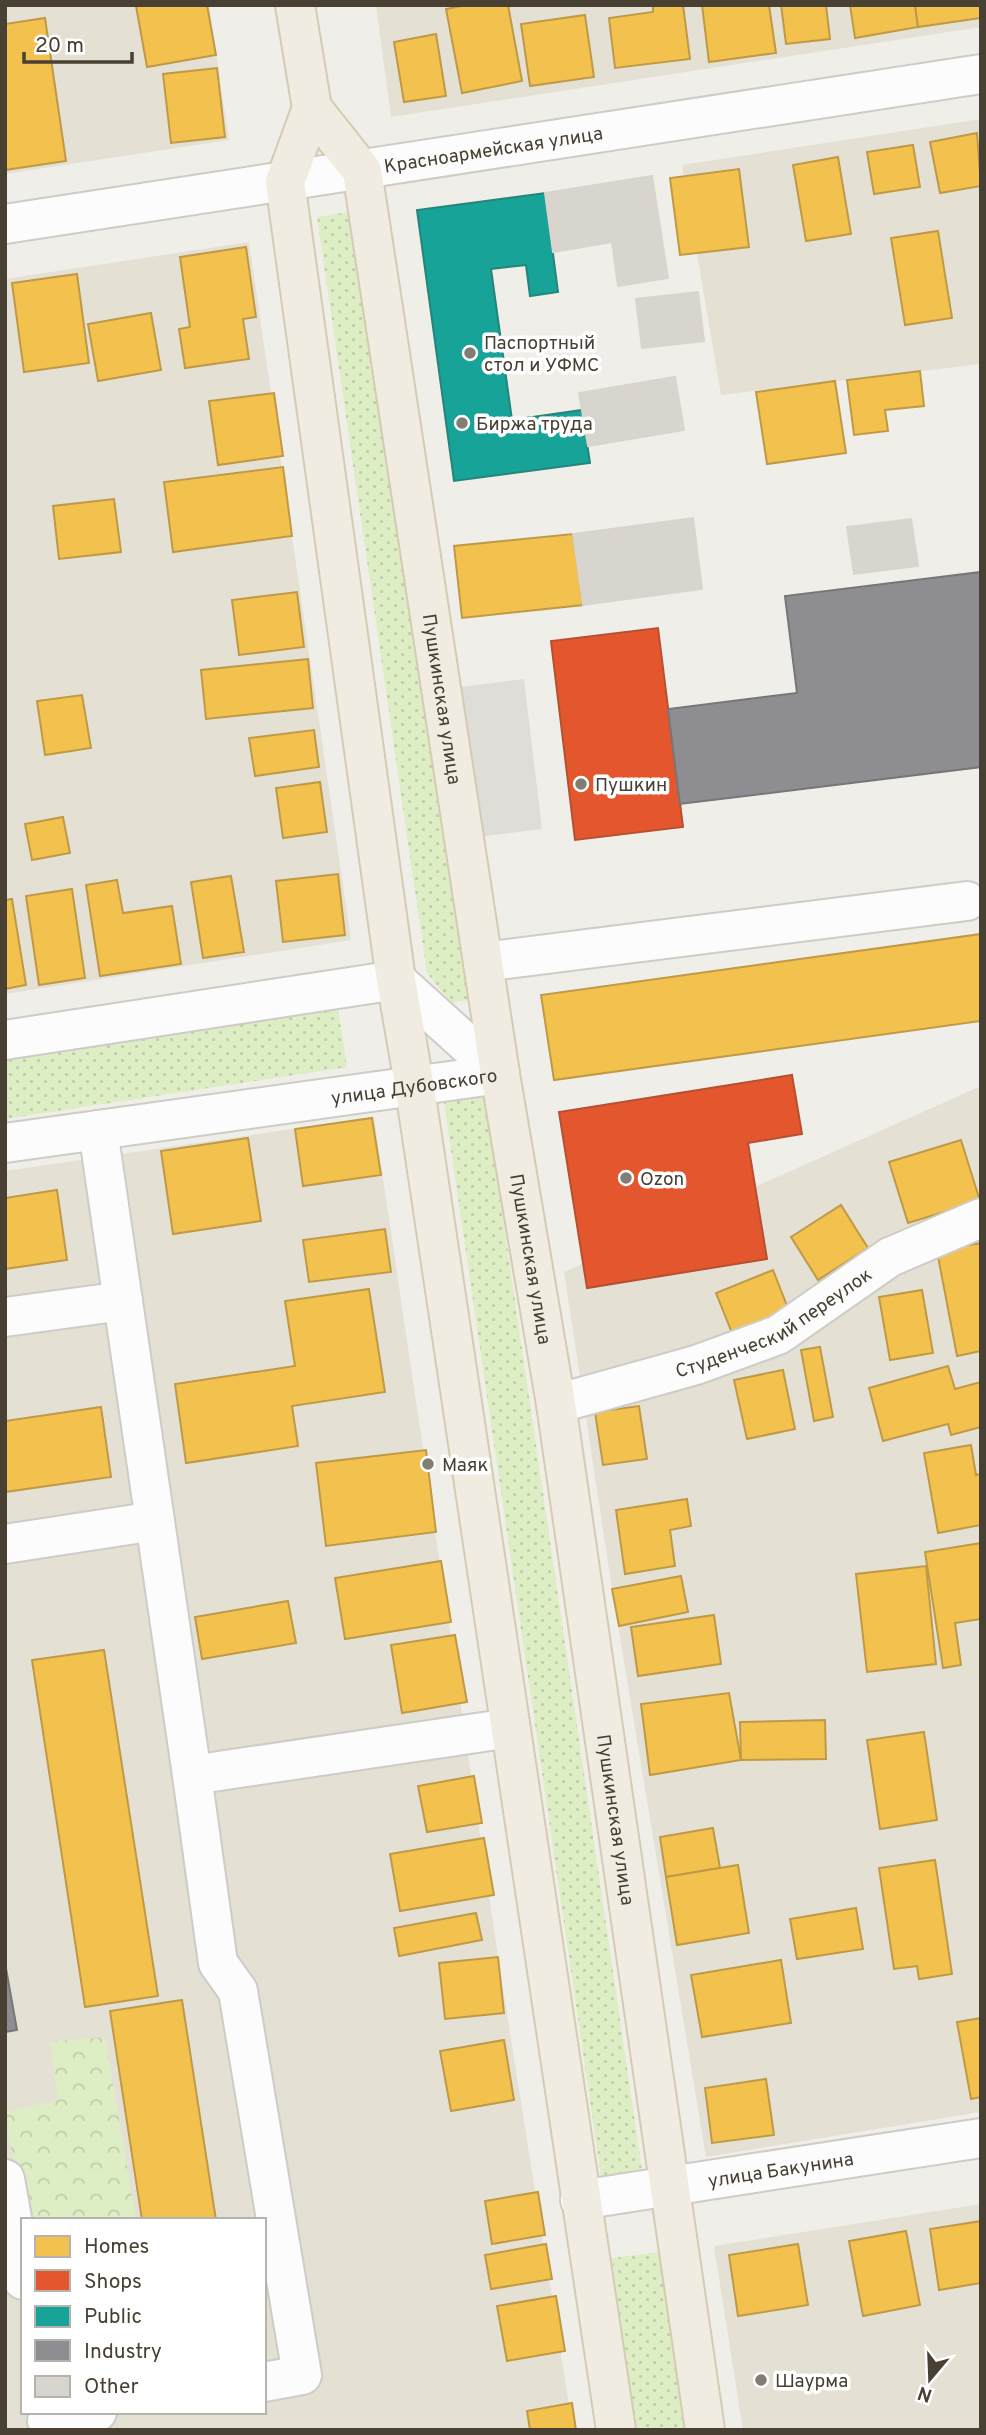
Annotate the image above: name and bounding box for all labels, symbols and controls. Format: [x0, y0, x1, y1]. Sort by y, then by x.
scale bar [24, 21, 133, 65]
text: 20 m [35, 33, 84, 60]
street label: Красноармейская улица [383, 122, 605, 180]
place label: Паспортный стол и УФМС [484, 332, 599, 378]
marker: Паспортный стол и УФМС [462, 345, 478, 361]
place label: Биржа труда [476, 413, 593, 437]
marker: Биржа труда [454, 415, 470, 431]
street label: Пушкинская улица [416, 612, 466, 787]
place label: Пушкин [595, 774, 667, 798]
marker: Пушкин [573, 776, 589, 792]
street label: улица Дубовского [330, 1065, 499, 1111]
place label: Ozon [640, 1168, 684, 1192]
marker: Ozon [618, 1170, 634, 1186]
street label: Пушкинская улица [503, 1172, 556, 1347]
street label: Студенческий переулок [673, 1263, 877, 1384]
place label: Маяк [442, 1454, 488, 1478]
marker: Маяк [420, 1456, 436, 1472]
street label: Пушкинская улица [590, 1733, 639, 1907]
street label: улица Бакунина [706, 2148, 855, 2194]
legend [21, 2218, 266, 2414]
text: Homes [84, 2234, 149, 2261]
text: Shops [84, 2269, 142, 2296]
text: Public [84, 2304, 142, 2331]
text: Industry [84, 2339, 162, 2366]
north arrow [895, 2344, 965, 2414]
place label: Шаурма [775, 2370, 848, 2394]
marker: Шаурма [753, 2372, 769, 2388]
text: Other [84, 2374, 139, 2401]
text: N [915, 2380, 935, 2407]

